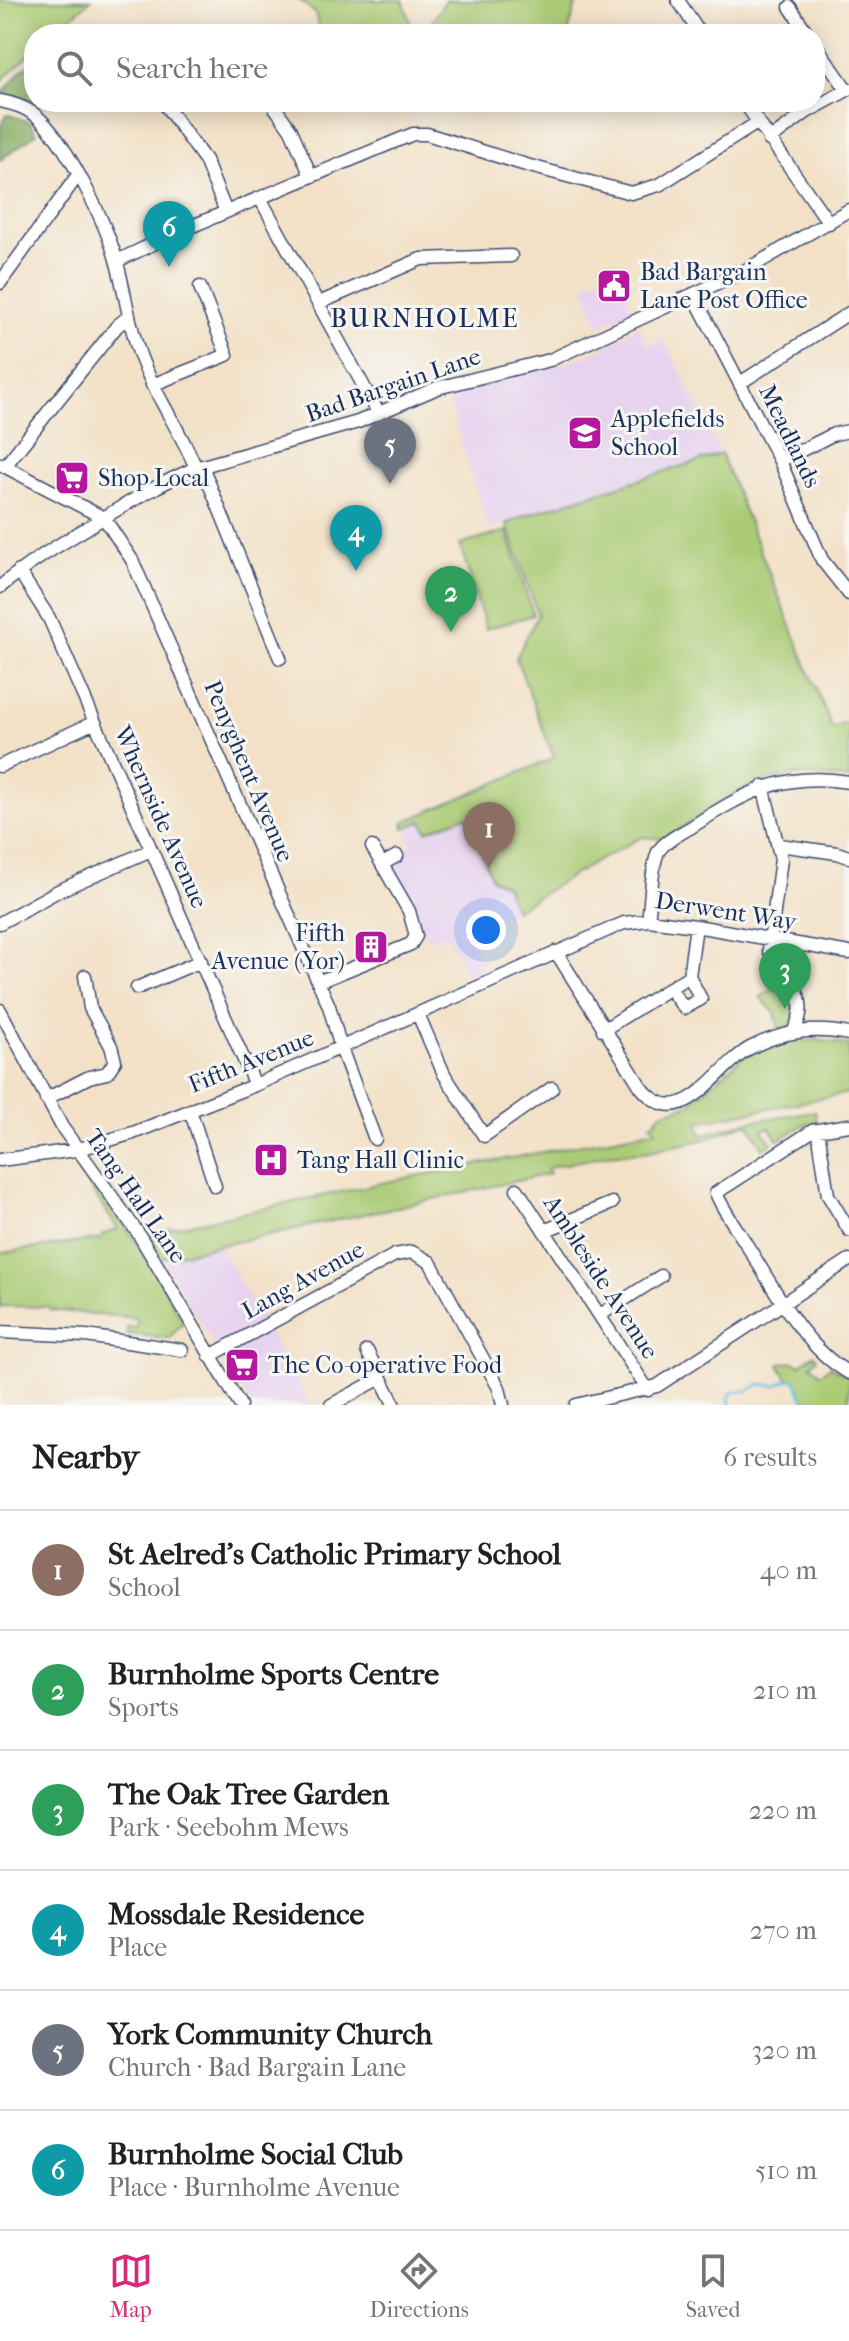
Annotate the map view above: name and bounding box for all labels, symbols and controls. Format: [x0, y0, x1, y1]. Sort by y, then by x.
search box [24, 24, 825, 112]
icon: search [52, 46, 96, 90]
text: Search here [116, 51, 268, 86]
pin: 6 [143, 201, 195, 267]
place label: Bad Bargain Lane Post Office [640, 258, 808, 314]
public building icon: Bad Bargain Lane Post Office [595, 267, 633, 305]
district label: BURNHOLME [330, 303, 520, 334]
street label: Bad Bargain Lane [302, 342, 484, 428]
street label: Meadlands [753, 380, 827, 492]
place label: Applefields School [610, 405, 724, 461]
school or university icon: Applefields School [566, 414, 604, 452]
pin: 5 [364, 418, 416, 484]
supermarket icon: Shop Local [53, 459, 91, 497]
place label: Shop Local [98, 464, 210, 492]
pin: 4 [330, 505, 382, 571]
pin: 2 [425, 566, 477, 632]
street label: Penyghent Avenue [198, 676, 300, 866]
street label: Whernside Avenue [108, 721, 214, 912]
pin: 1 [463, 802, 515, 868]
street label: Derwent Way [653, 886, 800, 936]
your location [466, 910, 506, 950]
place label: Fifth Avenue (Yor) [210, 919, 346, 975]
building icon: Fifth Avenue (Yor) [352, 928, 390, 966]
pin: 3 [759, 943, 811, 1009]
street label: Fifth Avenue [184, 1023, 318, 1099]
street label: Tang Hall Lane [80, 1124, 193, 1268]
hospital icon: Tang Hall Clinic [252, 1141, 290, 1179]
place label: Tang Hall Clinic [297, 1146, 464, 1174]
street label: Ambleside Avenue [537, 1189, 664, 1364]
street label: Lang Avenue [237, 1235, 369, 1325]
supermarket icon: The Co-operative Food [223, 1346, 261, 1384]
place label: The Co-operative Food [268, 1351, 503, 1379]
text: Nearby [32, 1437, 139, 1477]
text: 6 results [723, 1442, 817, 1473]
text: St Aelred's Catholic Primary School [108, 1537, 561, 1572]
text: 1 [53, 1555, 63, 1586]
text: 40 m [760, 1555, 817, 1586]
text: School [108, 1572, 181, 1603]
text: Burnholme Sports Centre [108, 1657, 439, 1692]
text: 2 [51, 1675, 65, 1706]
text: 210 m [753, 1675, 817, 1706]
text: Sports [108, 1692, 179, 1723]
text: The Oak Tree Garden [108, 1777, 389, 1812]
text: 3 [53, 1795, 63, 1826]
text: 220 m [749, 1795, 817, 1826]
text: Park · Seebohm Mews [108, 1812, 349, 1843]
text: Mossdale Residence [108, 1897, 364, 1932]
text: 4 [50, 1915, 66, 1946]
text: 270 m [750, 1915, 817, 1946]
text: Place [108, 1932, 167, 1963]
text: York Community Church [108, 2017, 432, 2052]
text: 5 [52, 2035, 64, 2066]
text: 320 m [751, 2035, 817, 2066]
text: Church · Bad Bargain Lane [108, 2052, 406, 2083]
text: Burnholme Social Club [108, 2137, 403, 2172]
text: 6 [51, 2155, 65, 2186]
text: 510 m [755, 2155, 817, 2186]
text: Place · Burnholme Avenue [108, 2172, 400, 2203]
tab: Map [109, 2249, 153, 2323]
tab: Directions [370, 2249, 469, 2323]
tab: Saved [686, 2249, 740, 2323]

